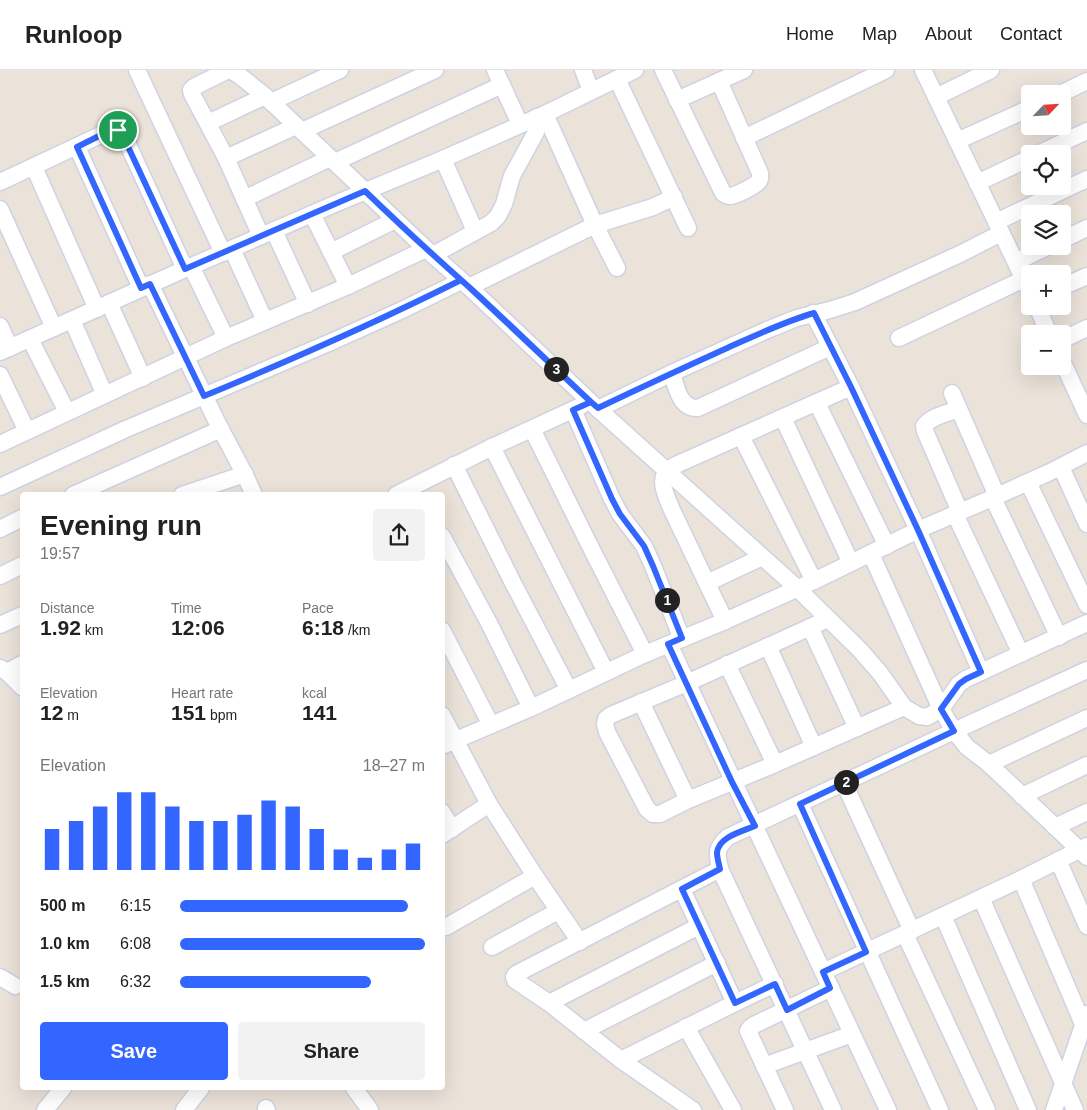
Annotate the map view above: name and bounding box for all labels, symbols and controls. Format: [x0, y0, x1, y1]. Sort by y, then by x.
text: Runloop [25, 21, 122, 48]
text: Home [786, 24, 834, 44]
text: Map [862, 24, 897, 44]
text: About [925, 24, 972, 44]
text: Contact [1000, 24, 1062, 44]
north arrow [1021, 85, 1071, 135]
map controls [1021, 85, 1071, 375]
pin [97, 109, 139, 151]
icon: arrive [104, 116, 132, 144]
button: locate [1021, 145, 1071, 195]
button: layers [1021, 205, 1071, 255]
button: + [1021, 265, 1071, 315]
button: − [1021, 325, 1071, 375]
pin: 3 [544, 356, 568, 382]
text: 3 [553, 361, 560, 377]
button: share [373, 509, 425, 561]
text: Evening run [40, 510, 202, 541]
text: 19:57 [40, 545, 80, 562]
pin: 1 [654, 588, 680, 612]
text: 1 [664, 592, 671, 608]
text: Distance [40, 600, 94, 616]
text: Time [171, 600, 202, 616]
text: Pace [302, 600, 334, 616]
text: 1.92 [40, 616, 81, 639]
text: 12:06 [171, 616, 225, 639]
text: 6:18 [302, 616, 344, 639]
text: km [81, 622, 103, 638]
text: /km [344, 622, 370, 638]
text: Elevation [40, 685, 98, 701]
text: Heart rate [171, 685, 233, 701]
text: kcal [302, 685, 327, 701]
text: 12 [40, 701, 63, 724]
text: 151 [171, 701, 206, 724]
text: 141 [302, 701, 337, 724]
text: m [63, 707, 79, 723]
text: bpm [206, 707, 237, 723]
text: Elevation [40, 757, 106, 774]
text: 18–27 m [363, 757, 425, 774]
pin: 2 [834, 770, 858, 794]
text: 2 [843, 774, 850, 790]
text: 500 m [40, 897, 85, 914]
text: 6:15 [120, 897, 151, 914]
text: 1.0 km [40, 935, 90, 952]
text: 6:08 [120, 935, 151, 952]
text: 1.5 km [40, 973, 90, 990]
text: 6:32 [120, 973, 151, 990]
button: Save [40, 1022, 228, 1080]
button: Share [238, 1022, 425, 1080]

